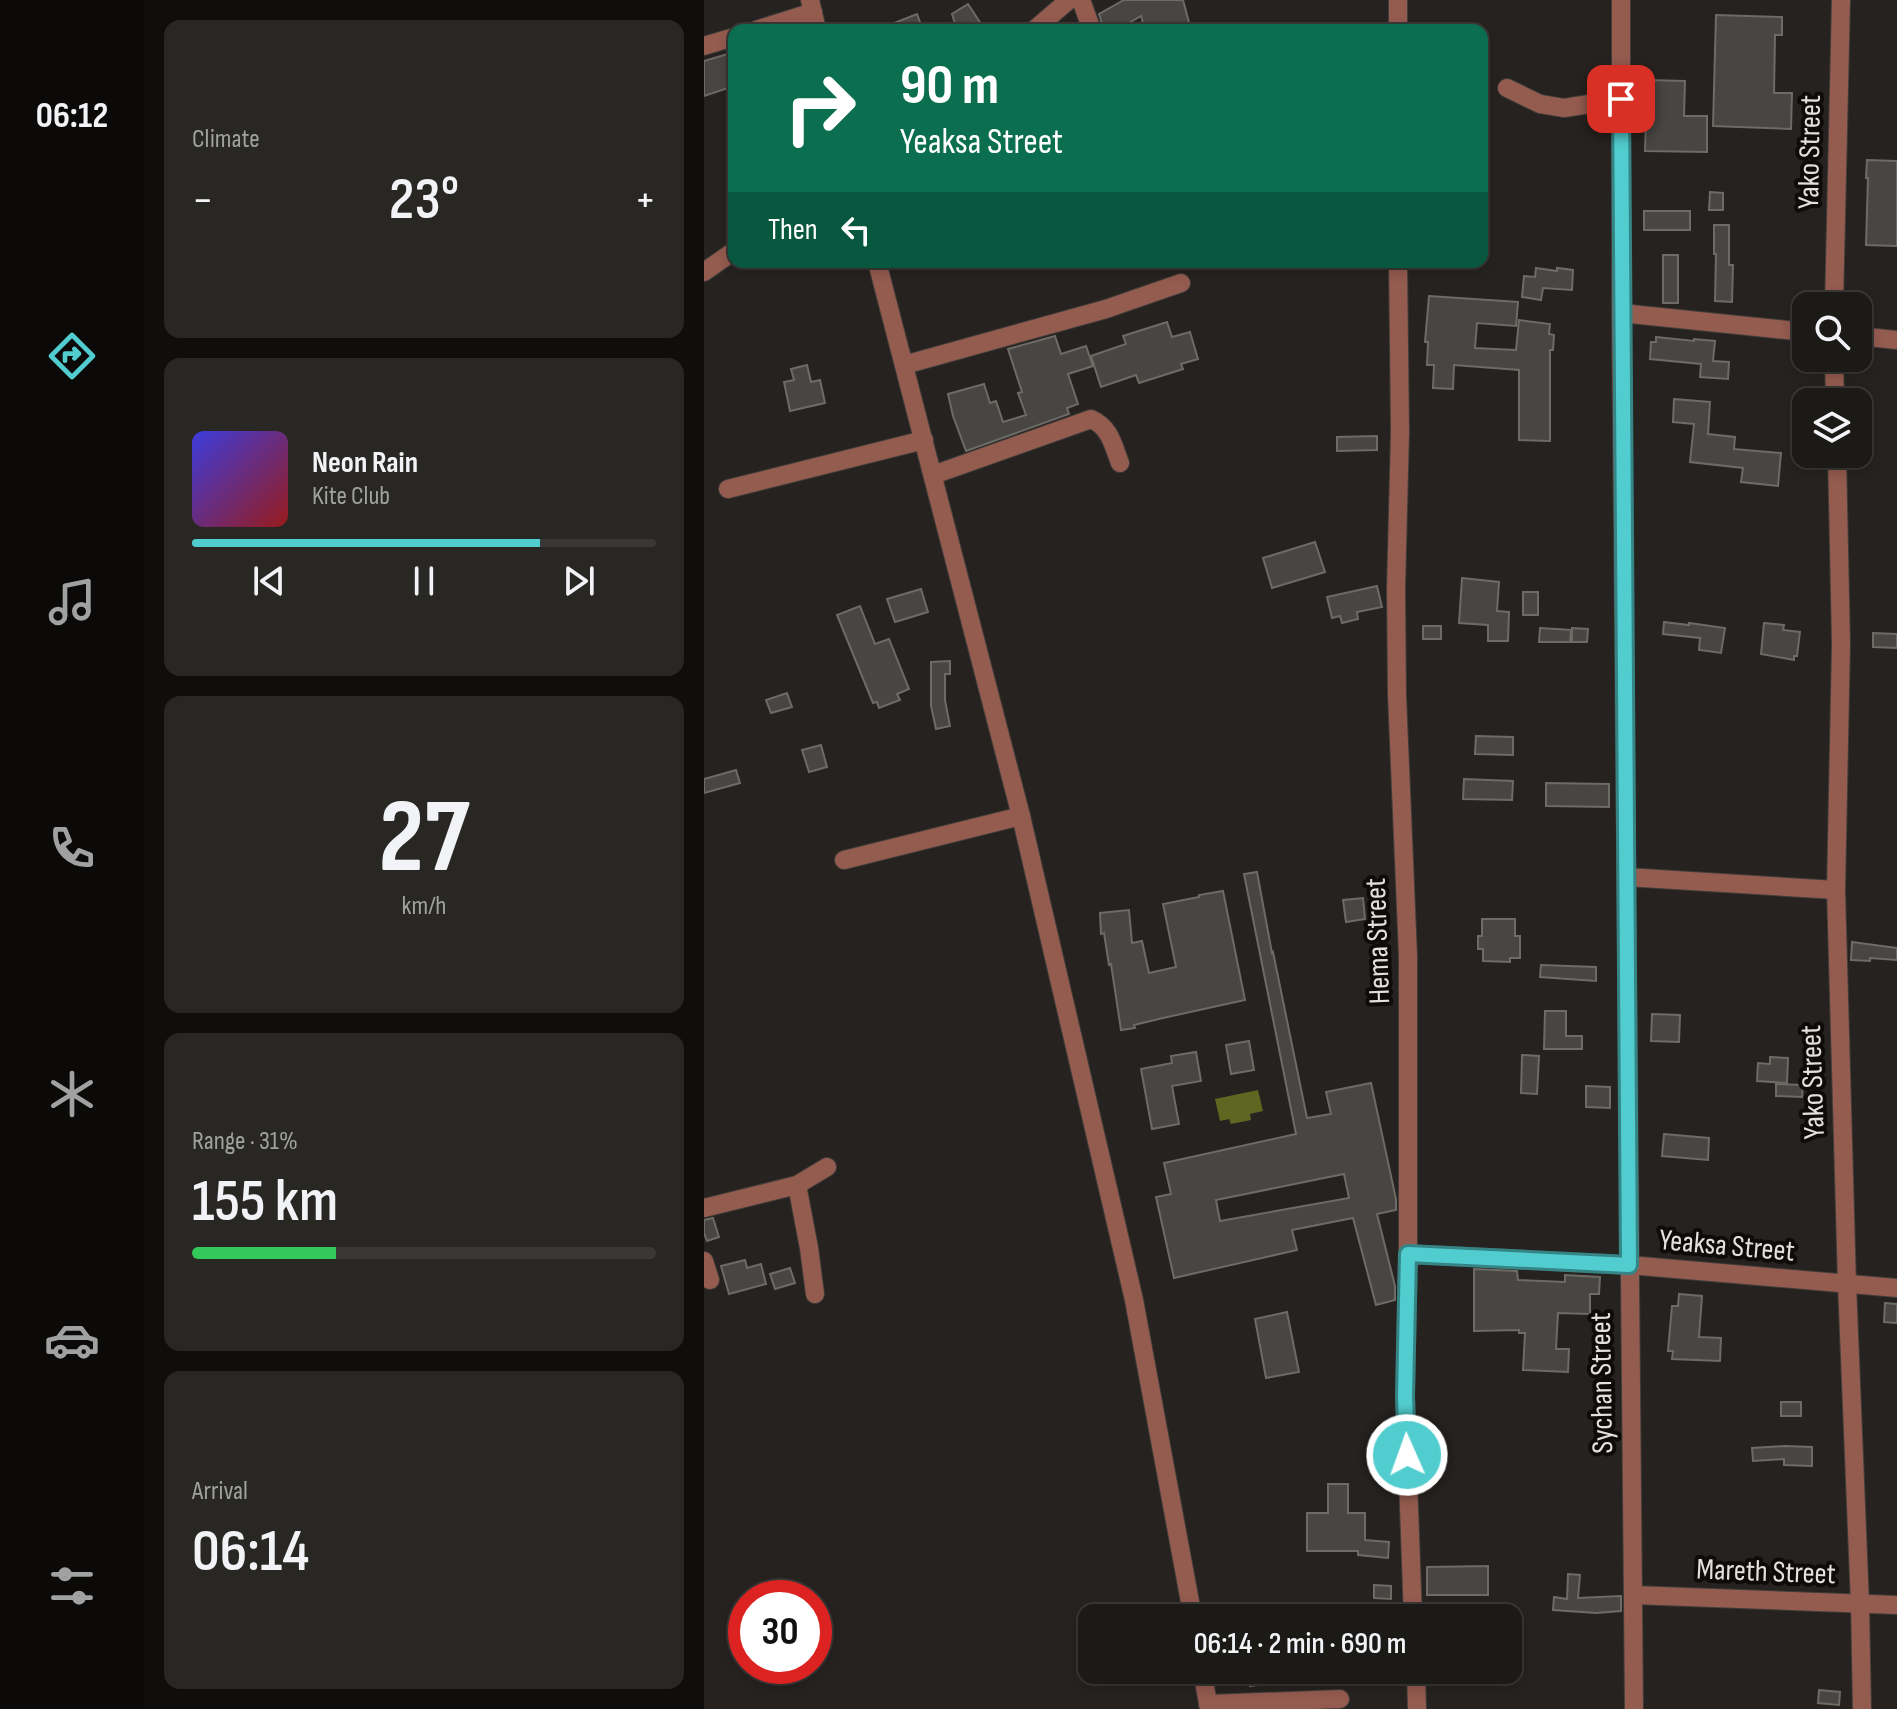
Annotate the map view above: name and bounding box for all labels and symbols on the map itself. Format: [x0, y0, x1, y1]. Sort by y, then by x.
pin [1587, 65, 1655, 133]
street label: Yako Street [1791, 95, 1829, 209]
street label: Hema Street [1358, 877, 1398, 1005]
street label: Yako Street [1793, 1024, 1833, 1140]
street label: Yeaksa Street [1658, 1222, 1796, 1270]
street label: Sychan Street [1583, 1312, 1621, 1454]
position arrow [1365, 1413, 1449, 1497]
street label: Mareth Street [1696, 1552, 1836, 1592]
speed limit sign: 30 [728, 1580, 832, 1684]

